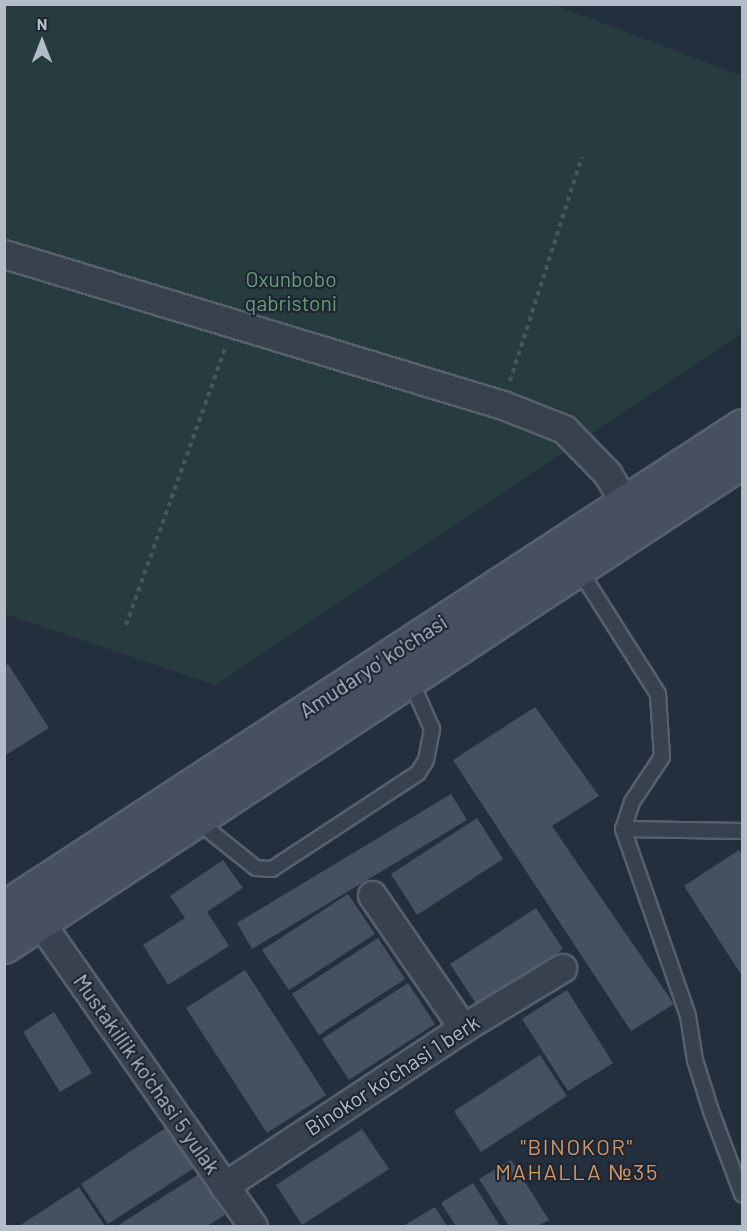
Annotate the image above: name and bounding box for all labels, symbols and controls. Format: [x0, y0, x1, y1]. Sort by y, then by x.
north arrow [12, 12, 72, 72]
text: N [37, 14, 47, 33]
park label: Oxunbobo qabristoni [245, 266, 337, 316]
street label: Amudaryo' ko'chasi [295, 609, 451, 723]
street label: Mustakillik ko'chasi 5 yulak [68, 969, 226, 1179]
street label: Binokor ko'chasi 1 berk [300, 1009, 484, 1141]
district label: "BINOKOR" MAHALLA №35 [495, 1133, 659, 1184]

